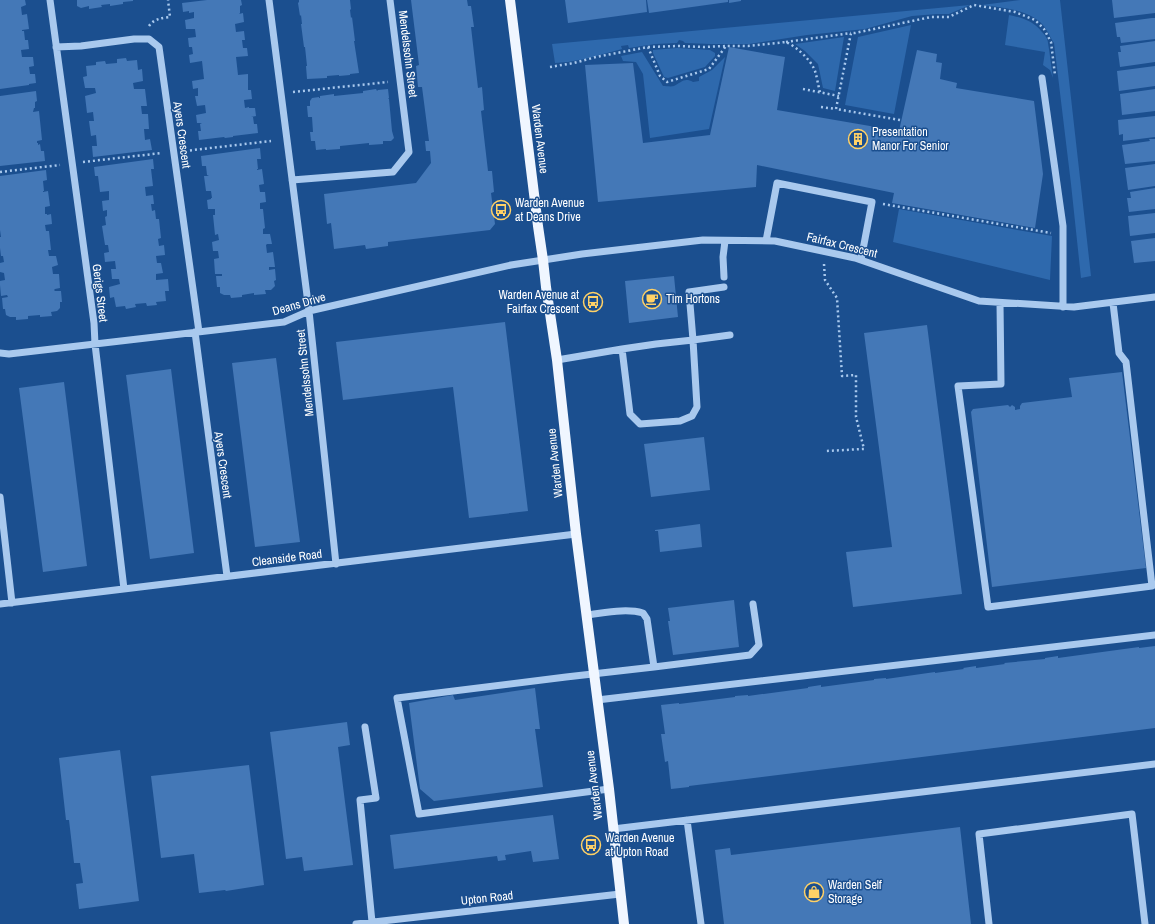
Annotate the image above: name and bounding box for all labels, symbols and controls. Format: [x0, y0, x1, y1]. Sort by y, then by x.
street label: Mendelssohn Street [395, 10, 421, 99]
street label: Ayers Crescent [169, 100, 195, 170]
street label: Warden Avenue [528, 104, 552, 174]
place label: Presentation Manor For Senior [872, 124, 949, 154]
building icon: Presentation Manor For Senior [847, 128, 869, 150]
place label: Warden Avenue at Deans Drive [515, 195, 585, 225]
bus stop icon: Warden Avenue at Deans Drive [490, 199, 512, 221]
street label: Fairfax Crescent [805, 228, 879, 262]
street label: Gerigs Street [88, 263, 112, 323]
place label: Warden Avenue at Fairfax Crescent [499, 287, 579, 317]
cafe icon: Tim Hortons [641, 288, 663, 310]
street label: Deans Drive [271, 289, 327, 319]
bus stop icon: Warden Avenue at Fairfax Crescent [582, 291, 604, 313]
place label: Tim Hortons [666, 291, 720, 307]
street label: Mendelssohn Street [292, 328, 318, 417]
street label: Warden Avenue [543, 428, 567, 498]
street label: Ayers Crescent [210, 430, 236, 500]
street label: Cleanside Road [251, 546, 323, 570]
street label: Warden Avenue [582, 750, 606, 820]
place label: Warden Avenue at Upton Road [605, 830, 675, 860]
bus stop icon: Warden Avenue at Upton Road [580, 834, 602, 856]
place label: Warden Self Storage [828, 877, 882, 907]
shop icon: Warden Self Storage [803, 881, 825, 903]
street label: Upton Road [460, 887, 514, 909]

